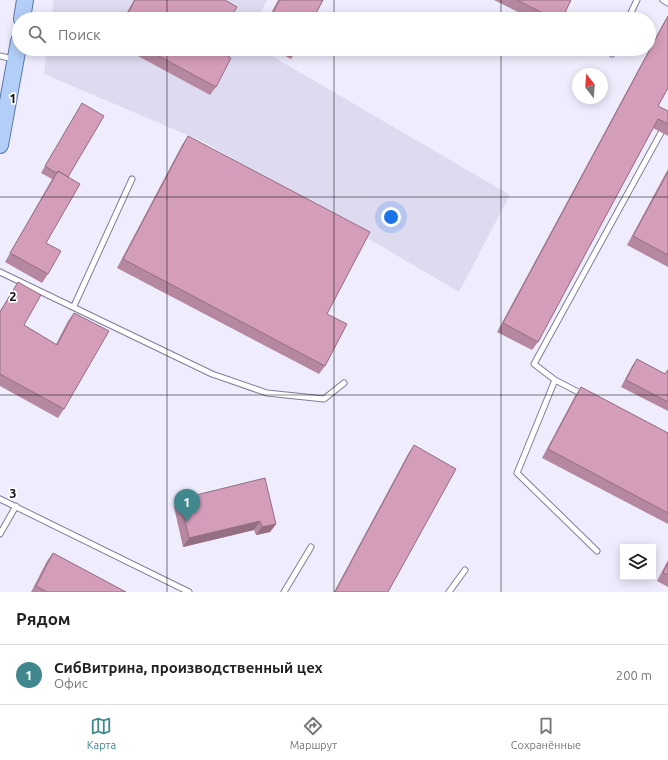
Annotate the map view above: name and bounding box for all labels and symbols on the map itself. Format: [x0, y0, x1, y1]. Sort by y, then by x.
north arrow [572, 68, 608, 104]
text: 1 [9, 91, 17, 105]
your location [381, 207, 401, 227]
text: 2 [9, 289, 17, 303]
text: 3 [9, 486, 17, 500]
pin: 1 [174, 489, 200, 522]

